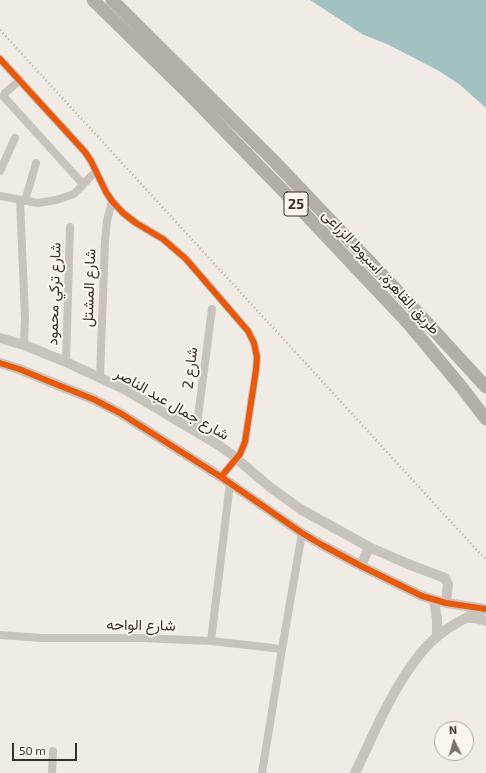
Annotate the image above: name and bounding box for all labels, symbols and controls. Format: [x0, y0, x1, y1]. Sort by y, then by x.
road number: 25 [284, 192, 308, 216]
street label: طريق القاهرة, اسيوط الزراعى [318, 206, 444, 338]
street label: شارع تركي محمود [43, 242, 65, 346]
street label: شارع المشتل [79, 249, 99, 327]
street label: شارع 2 [179, 346, 201, 390]
street label: شارع جمال عبد الناصر [112, 364, 232, 444]
street label: شارع الواحه [106, 615, 176, 635]
north arrow [434, 721, 474, 761]
text: N [448, 723, 458, 736]
scale bar [14, 735, 79, 761]
text: 50 m [19, 743, 46, 757]

